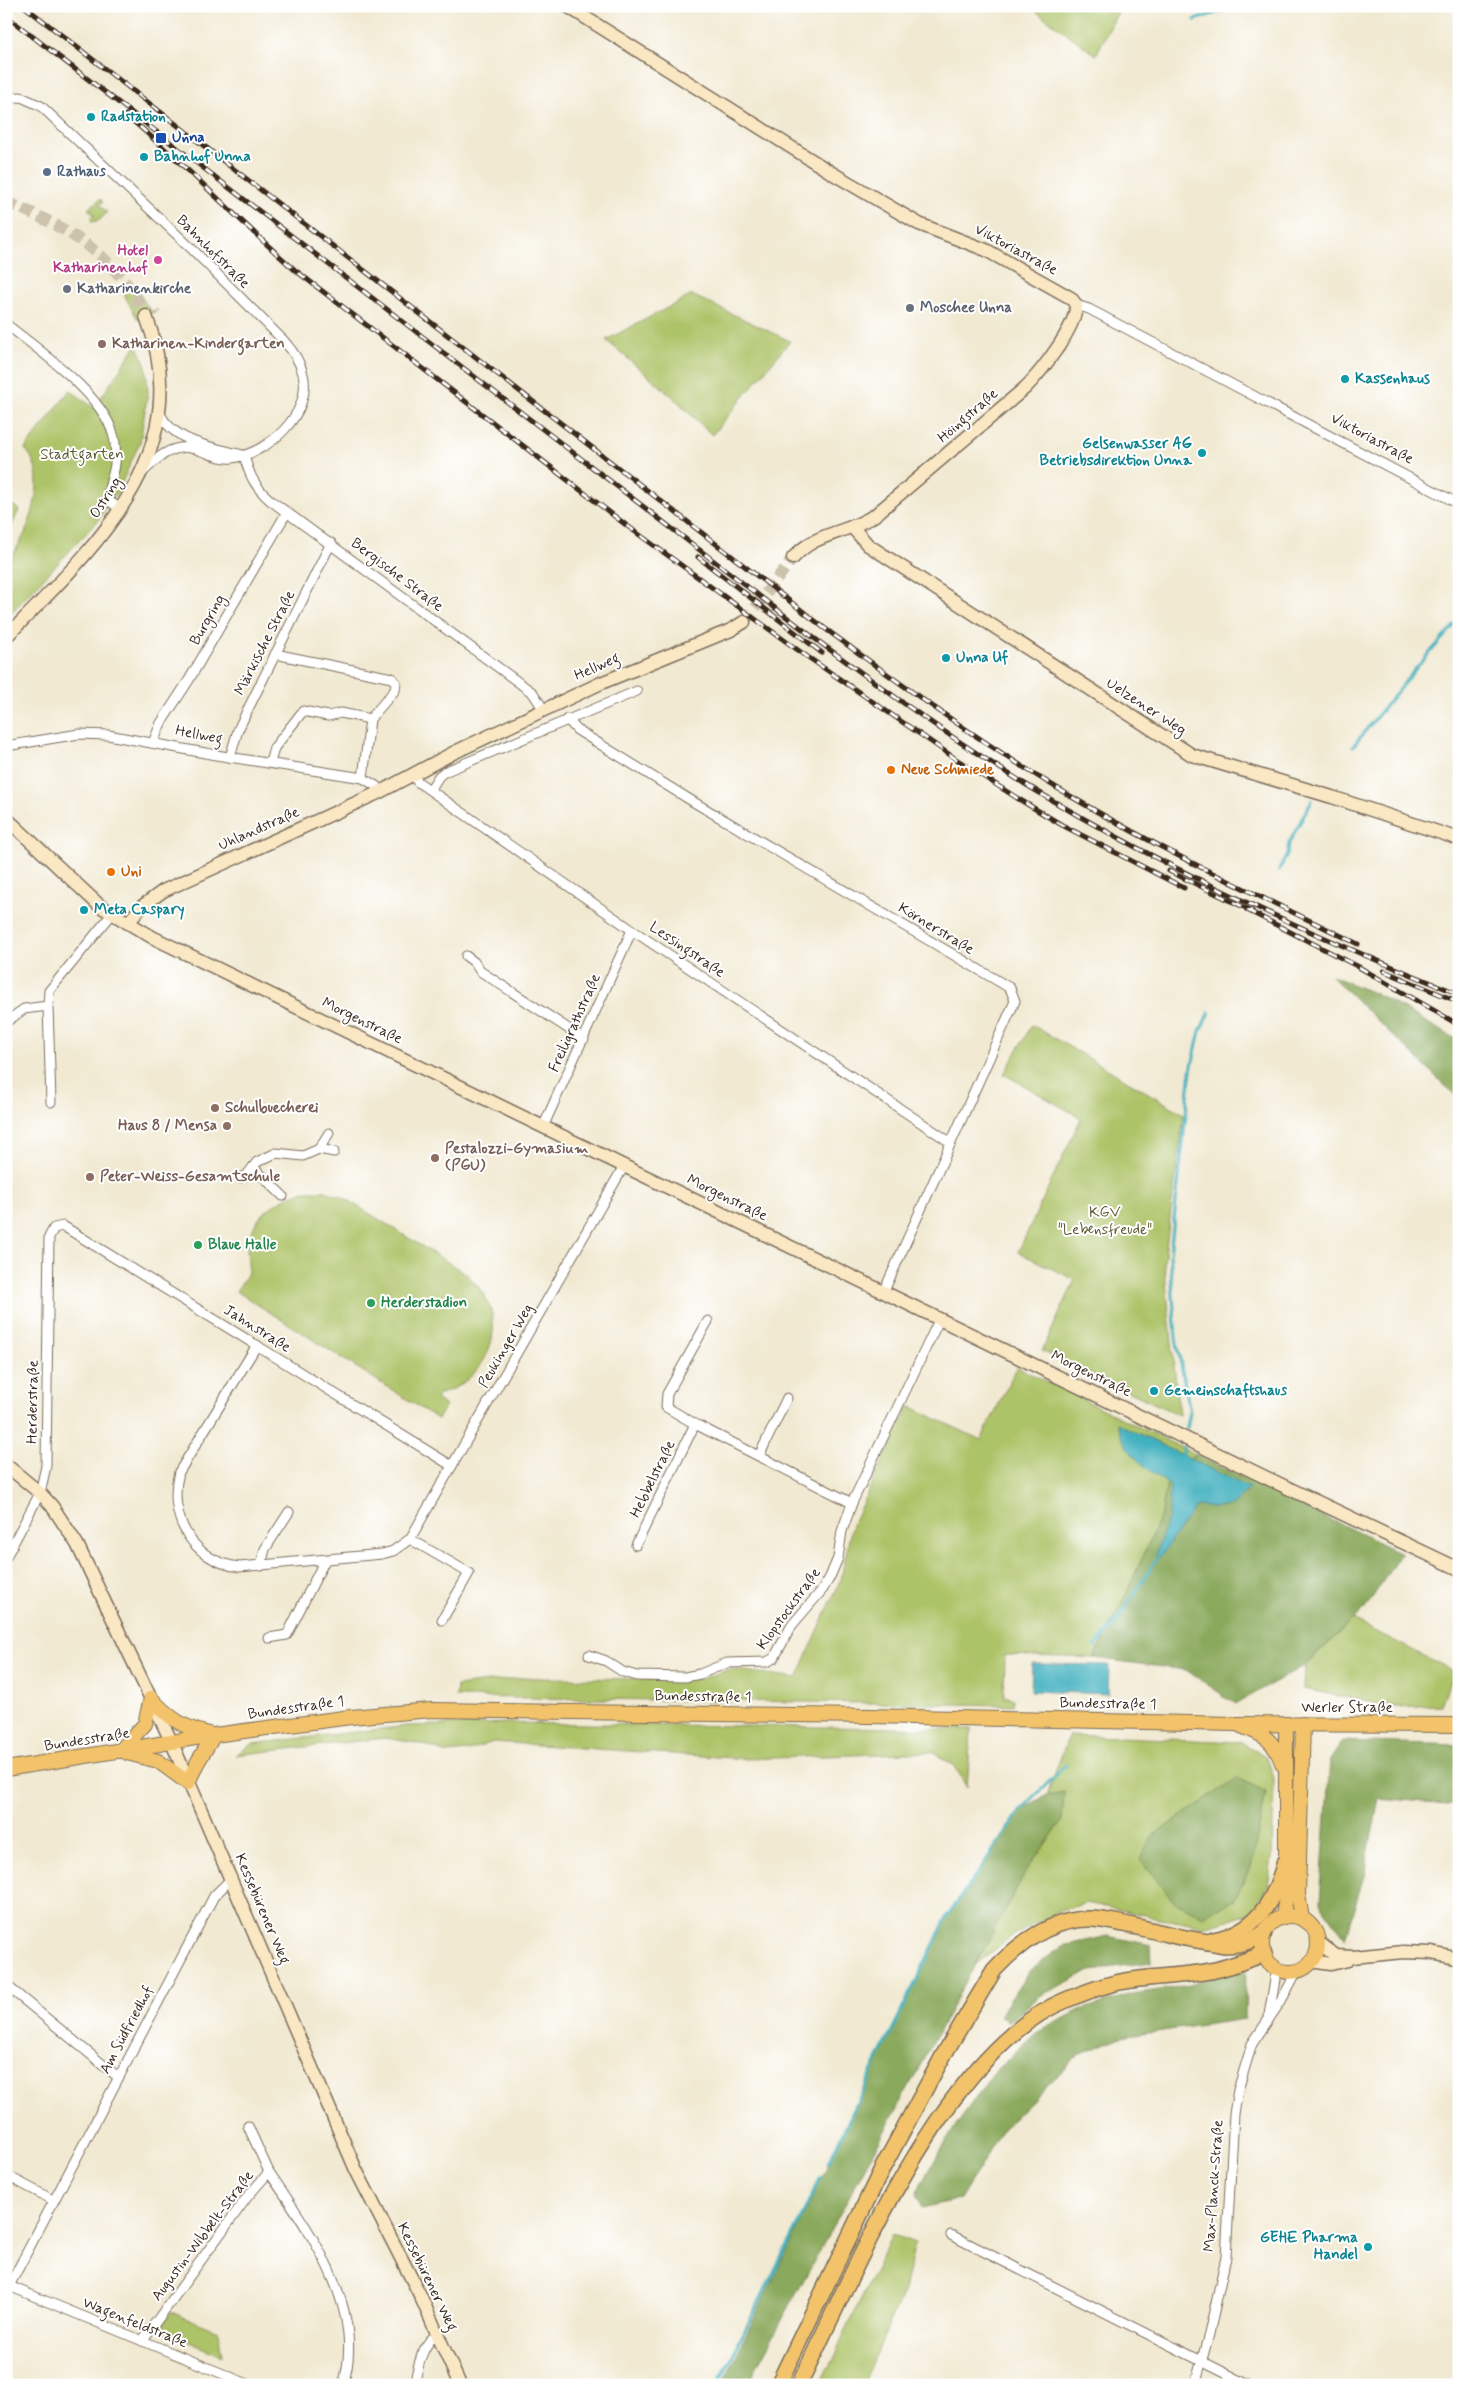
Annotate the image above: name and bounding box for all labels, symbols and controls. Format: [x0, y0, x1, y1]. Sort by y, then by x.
place label: Radstation [101, 107, 166, 127]
marker: Radstation [85, 111, 97, 123]
place label: Unna [172, 128, 205, 148]
marker: Unna [154, 131, 168, 145]
place label: Bahnhof Unna [154, 147, 251, 167]
marker: Bahnhof Unna [138, 151, 150, 163]
place label: Rathaus [57, 162, 106, 182]
marker: Rathaus [41, 166, 53, 178]
street label: Bahnhofstraße [172, 211, 254, 293]
street label: Viktoriastraße [971, 220, 1061, 280]
place label: Hotel Katharinenhof [53, 241, 149, 278]
marker: Hotel Katharinenhof [152, 254, 164, 266]
place label: Katharinenkirche [77, 279, 192, 299]
marker: Katharinenkirche [61, 283, 73, 295]
place label: Moschee Unna [920, 298, 1012, 318]
marker: Moschee Unna [904, 302, 916, 314]
place label: Katharinen-Kindergarten [112, 334, 285, 356]
marker: Katharinen-Kindergarten [96, 338, 108, 350]
place label: Kassenhaus [1355, 369, 1430, 389]
marker: Kassenhaus [1339, 373, 1351, 385]
street label: Höingstraße [933, 384, 1003, 449]
street label: Viktoriastraße [1327, 409, 1417, 469]
place label: Gelsenwasser AG Betriebsdirektion Unna [1040, 434, 1193, 471]
park label: Stadtgarten [40, 445, 124, 466]
marker: Gelsenwasser AG Betriebsdirektion Unna [1196, 447, 1208, 459]
street label: Ostring [85, 473, 128, 523]
street label: Bergische Straße [346, 534, 447, 617]
street label: Märkische Straße [230, 587, 300, 699]
street label: Burgring [185, 591, 231, 650]
street label: Hellweg [571, 648, 623, 687]
place label: Unna Uf [956, 648, 1009, 668]
marker: Unna Uf [940, 652, 952, 664]
street label: Uelzener Weg [1101, 674, 1190, 741]
street label: Hellweg [173, 721, 224, 750]
place label: Neue Schmiede [901, 760, 994, 780]
marker: Neue Schmiede [885, 764, 897, 776]
street label: Uhlandstraße [215, 802, 303, 856]
place label: Uni [121, 862, 142, 882]
marker: Uni [105, 866, 117, 878]
street label: Körnerstraße [894, 898, 978, 960]
place label: Meta Caspary [94, 900, 185, 920]
marker: Meta Caspary [78, 904, 90, 916]
street label: Lessingstraße [645, 917, 729, 984]
street label: Freiligrathstraße [544, 970, 606, 1076]
street label: Morgenstraße [318, 993, 406, 1050]
place label: Schulbuecherei [225, 1098, 319, 1118]
marker: Schulbuecherei [209, 1102, 221, 1114]
place label: Haus 8 / Mensa [118, 1116, 217, 1136]
marker: Haus 8 / Mensa [221, 1120, 233, 1132]
place label: Pestalozzi-Gymasium (PGU) [445, 1139, 588, 1176]
marker: Pestalozzi-Gymasium (PGU) [429, 1152, 441, 1164]
place label: Peter-Weiss-Gesamtschule [100, 1167, 281, 1187]
street label: Morgenstraße [683, 1170, 771, 1227]
marker: Peter-Weiss-Gesamtschule [84, 1171, 96, 1183]
park label: KGV "Lebensfreude" [1058, 1203, 1152, 1240]
place label: Blaue Halle [208, 1235, 277, 1255]
marker: Blaue Halle [192, 1239, 204, 1251]
place label: Herderstadion [381, 1293, 467, 1313]
marker: Herderstadion [365, 1297, 377, 1309]
street label: Jahnstraße [219, 1300, 295, 1358]
street label: Peukinger Weg [474, 1300, 538, 1392]
street label: Morgenstraße [1047, 1346, 1135, 1403]
street label: Herderstraße [22, 1360, 44, 1444]
place label: Gemeinschaftshaus [1164, 1381, 1287, 1401]
marker: Gemeinschaftshaus [1148, 1385, 1160, 1397]
street label: Hebbelstraße [626, 1437, 680, 1521]
street label: Klopstockstraße [752, 1564, 826, 1654]
street label: Bundesstraße 1 [654, 1686, 752, 1708]
street label: Bundesstraße 1 [247, 1691, 345, 1725]
street label: Bundesstraße 1 [1059, 1693, 1157, 1715]
street label: Werler Straße [1301, 1698, 1393, 1718]
street label: Bundesstraße [43, 1723, 131, 1757]
street label: Kessebürener Weg [229, 1851, 294, 1968]
street label: Am Südfriedhof [95, 1982, 159, 2078]
street label: Max-Planck-Straße [1199, 2119, 1229, 2253]
street label: Augustin-Wibbelt-Straße [147, 2167, 259, 2305]
street label: Kessebürener Weg [391, 2219, 462, 2335]
place label: GEHE Pharma Handel [1260, 2228, 1358, 2265]
marker: GEHE Pharma Handel [1362, 2241, 1374, 2253]
street label: Wagenfeldstraße [79, 2293, 190, 2354]

